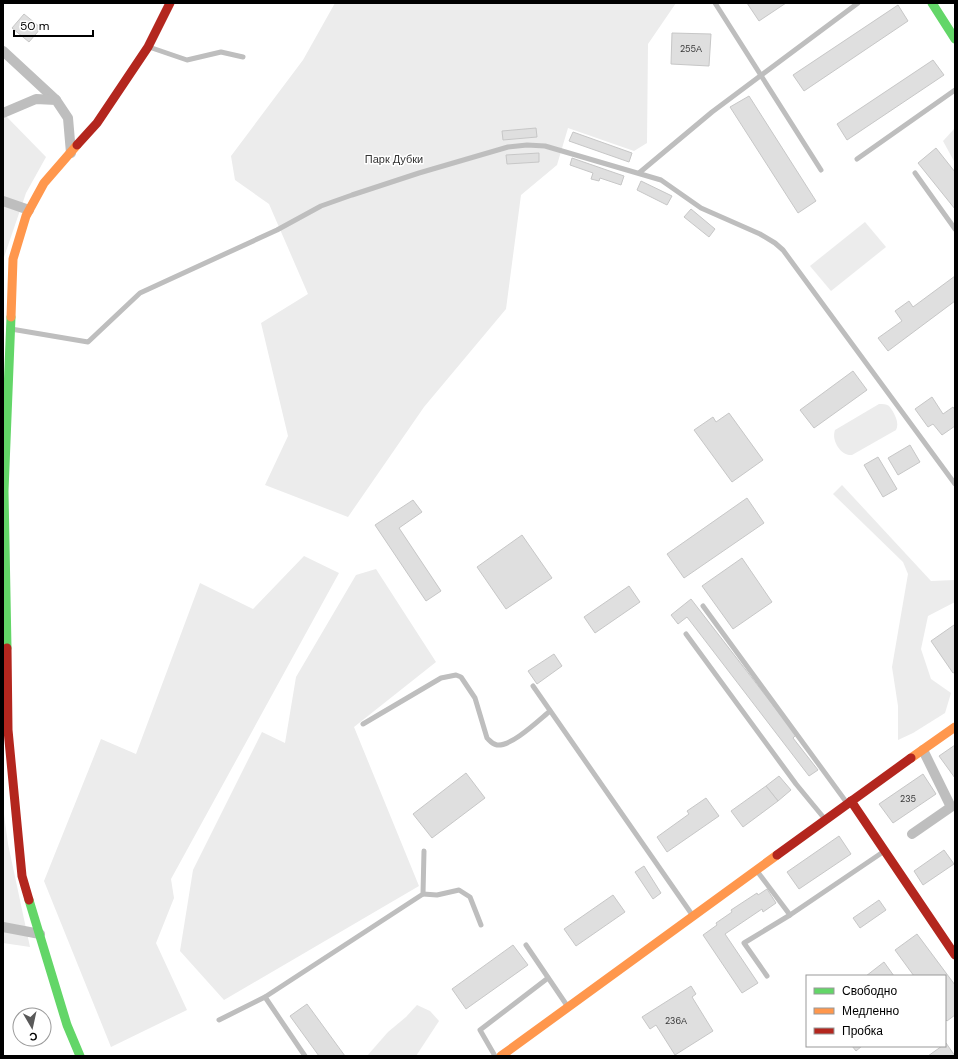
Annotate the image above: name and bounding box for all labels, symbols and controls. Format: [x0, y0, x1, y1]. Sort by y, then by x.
scale bar [14, 12, 93, 38]
text: 50 m [20, 18, 49, 34]
house number: 255А [680, 43, 702, 55]
park label: Парк Дубки [365, 152, 423, 166]
house number: 235 [900, 793, 916, 805]
legend [806, 975, 946, 1047]
text: Свободно [842, 983, 897, 999]
text: Медленно [842, 1003, 899, 1019]
north arrow [12, 1007, 52, 1047]
house number: 236А [665, 1015, 687, 1027]
text: Пробка [842, 1023, 883, 1039]
text: С [28, 1029, 39, 1044]

